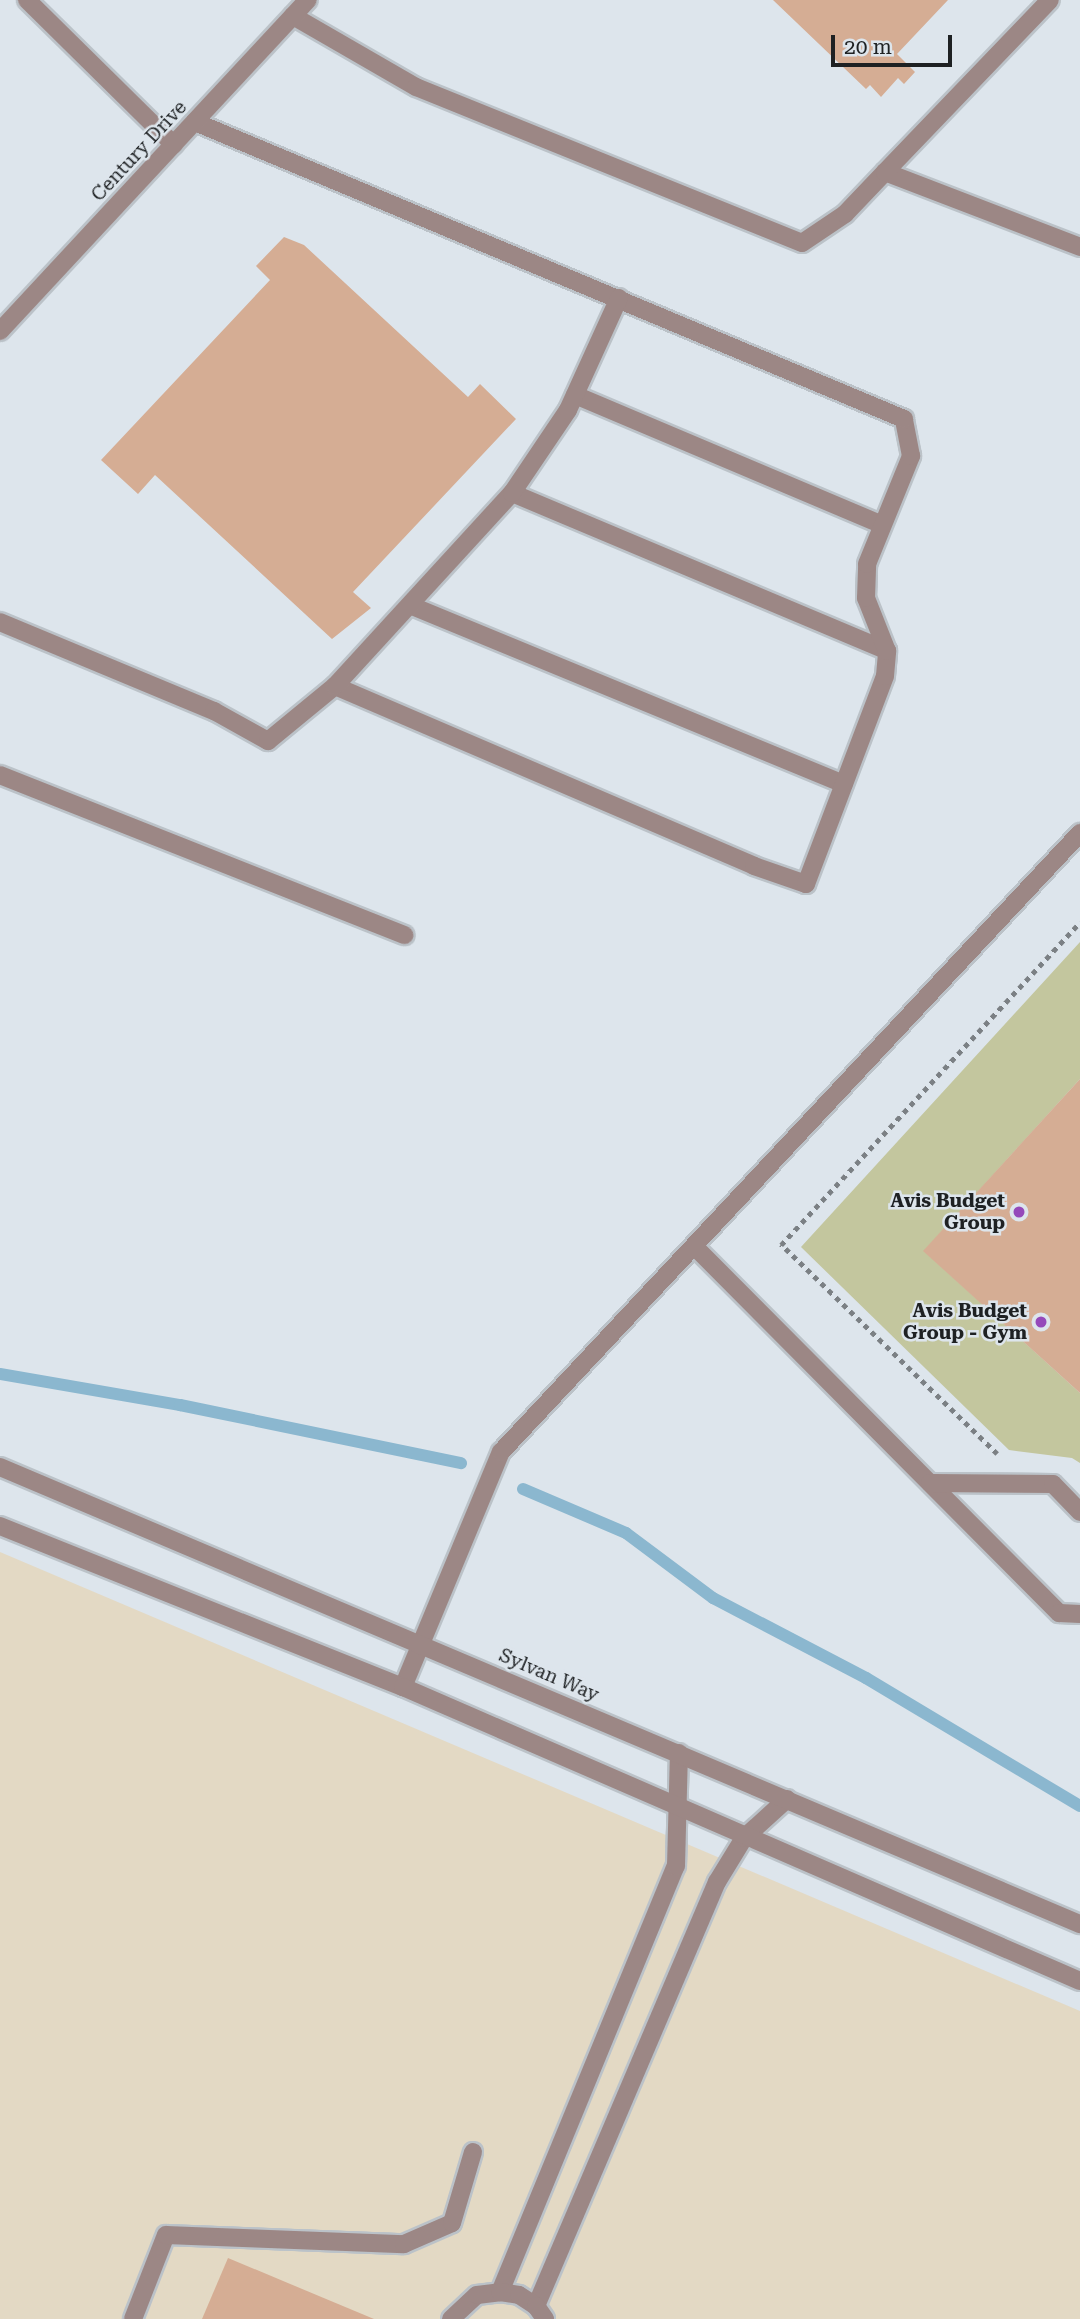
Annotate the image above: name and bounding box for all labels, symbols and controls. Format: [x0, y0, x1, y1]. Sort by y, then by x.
scale bar [835, 21, 956, 65]
text: 20 m [844, 35, 892, 59]
street label: Century Drive [87, 96, 191, 206]
place label: Avis Budget Group [891, 1190, 1005, 1234]
marker: Avis Budget Group [1011, 1204, 1027, 1220]
place label: Avis Budget Group - Gym [903, 1300, 1027, 1344]
marker: Avis Budget Group - Gym [1033, 1314, 1049, 1330]
street label: Sylvan Way [496, 1644, 602, 1706]

